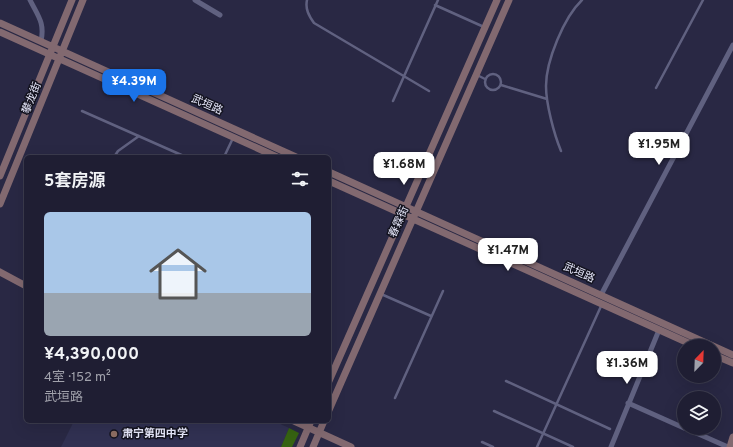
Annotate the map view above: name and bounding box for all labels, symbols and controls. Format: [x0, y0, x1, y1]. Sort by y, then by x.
pin: ¥4.39M [101, 69, 167, 103]
text: ¥4.39M [111, 74, 157, 90]
street label: 攀龙街 [19, 80, 45, 116]
street label: 武垣路 [189, 92, 225, 118]
pin: ¥1.95M [626, 132, 692, 166]
text: ¥1.95M [638, 137, 680, 153]
pin: ¥1.68M [371, 152, 437, 186]
text: ¥1.68M [383, 157, 425, 173]
icon: filters [289, 168, 311, 190]
text: 5套房源 [44, 171, 105, 193]
street label: 春霖街 [386, 204, 412, 240]
icon: home [142, 238, 214, 310]
pin: ¥1.47M [475, 238, 541, 272]
text: ¥1.47M [487, 243, 529, 259]
street label: 武垣路 [561, 260, 597, 286]
north arrow [677, 339, 721, 383]
map controls [677, 339, 721, 435]
text: ¥4,390,000 [44, 344, 139, 366]
pin: ¥1.36M [594, 351, 660, 385]
text: ¥1.36M [606, 356, 648, 372]
text: 4室 · 152 m² [44, 370, 111, 386]
text: 武垣路 [44, 390, 83, 406]
button: layers [677, 391, 721, 435]
place label: 肃宁第四中学 [122, 427, 188, 441]
marker: 肃宁第四中学 [109, 429, 119, 439]

